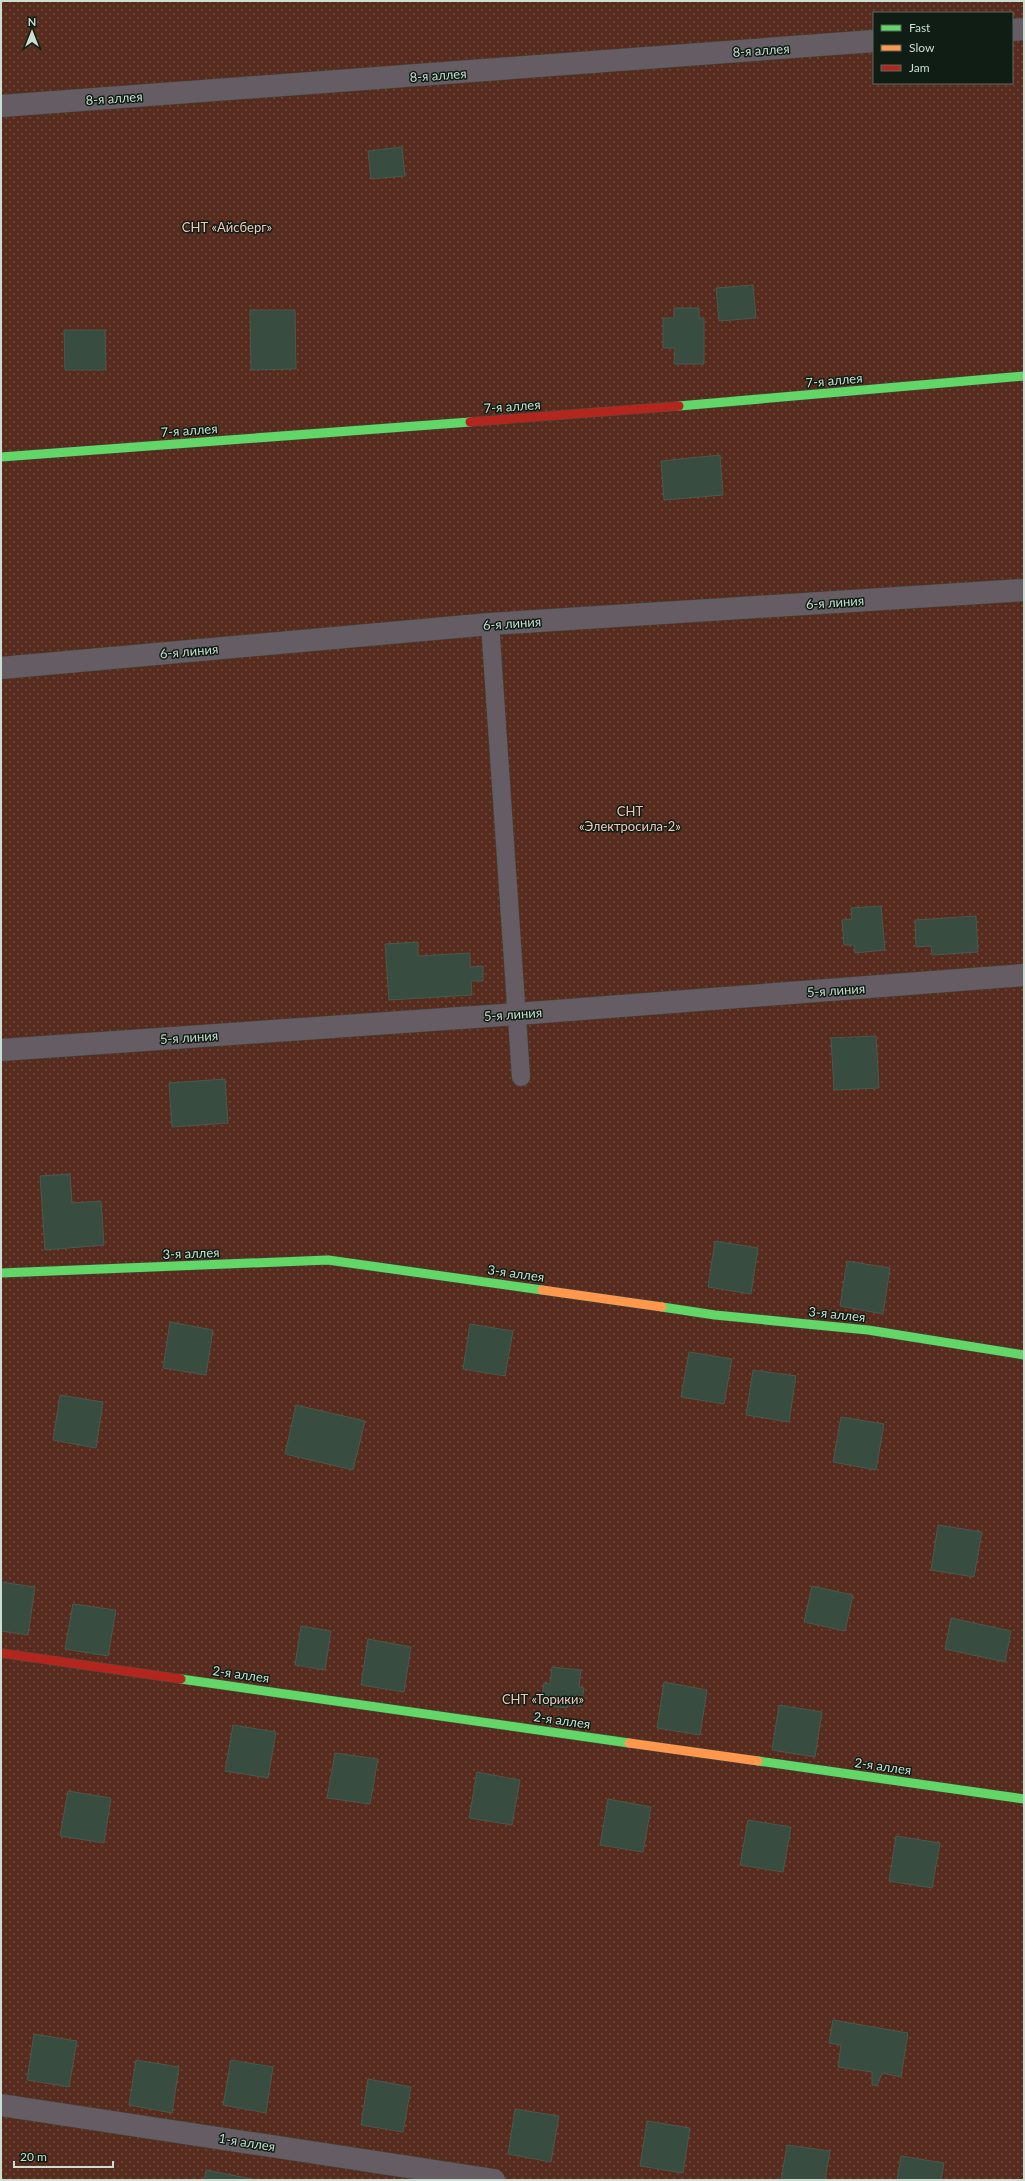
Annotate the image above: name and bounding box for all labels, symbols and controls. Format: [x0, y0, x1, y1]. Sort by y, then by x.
north arrow [12, 12, 52, 52]
legend [873, 12, 1013, 84]
text: N [28, 15, 36, 28]
text: Fast [909, 20, 931, 35]
street label: 8-я аллея [732, 40, 790, 60]
text: Slow [909, 40, 935, 55]
text: Jam [909, 60, 930, 75]
street label: 8-я аллея [409, 65, 467, 85]
street label: 8-я аллея [85, 88, 143, 108]
park label: СНТ «Айсберг» [182, 219, 272, 235]
street label: 7-я аллея [805, 370, 863, 390]
street label: 7-я аллея [483, 396, 541, 416]
street label: 7-я аллея [160, 420, 218, 440]
street label: 6-я линия [805, 592, 865, 612]
street label: 6-я линия [482, 613, 542, 633]
street label: 6-я линия [159, 640, 219, 662]
park label: СНТ «Электросила-2» [579, 803, 681, 834]
street label: 5-я линия [806, 980, 866, 1000]
street label: 5-я линия [483, 1004, 543, 1024]
street label: 5-я линия [159, 1027, 219, 1047]
street label: 3-я аллея [162, 1244, 220, 1262]
street label: 3-я аллея [487, 1261, 545, 1285]
street label: 3-я аллея [808, 1303, 866, 1325]
street label: 2-я аллея [212, 1662, 270, 1686]
park label: СНТ «Торики» [502, 1691, 584, 1707]
street label: 2-я аллея [533, 1708, 591, 1732]
street label: 2-я аллея [854, 1754, 912, 1778]
street label: 1-я аллея [218, 2130, 276, 2154]
scale bar [14, 2143, 113, 2169]
text: 20 m [20, 2149, 47, 2164]

